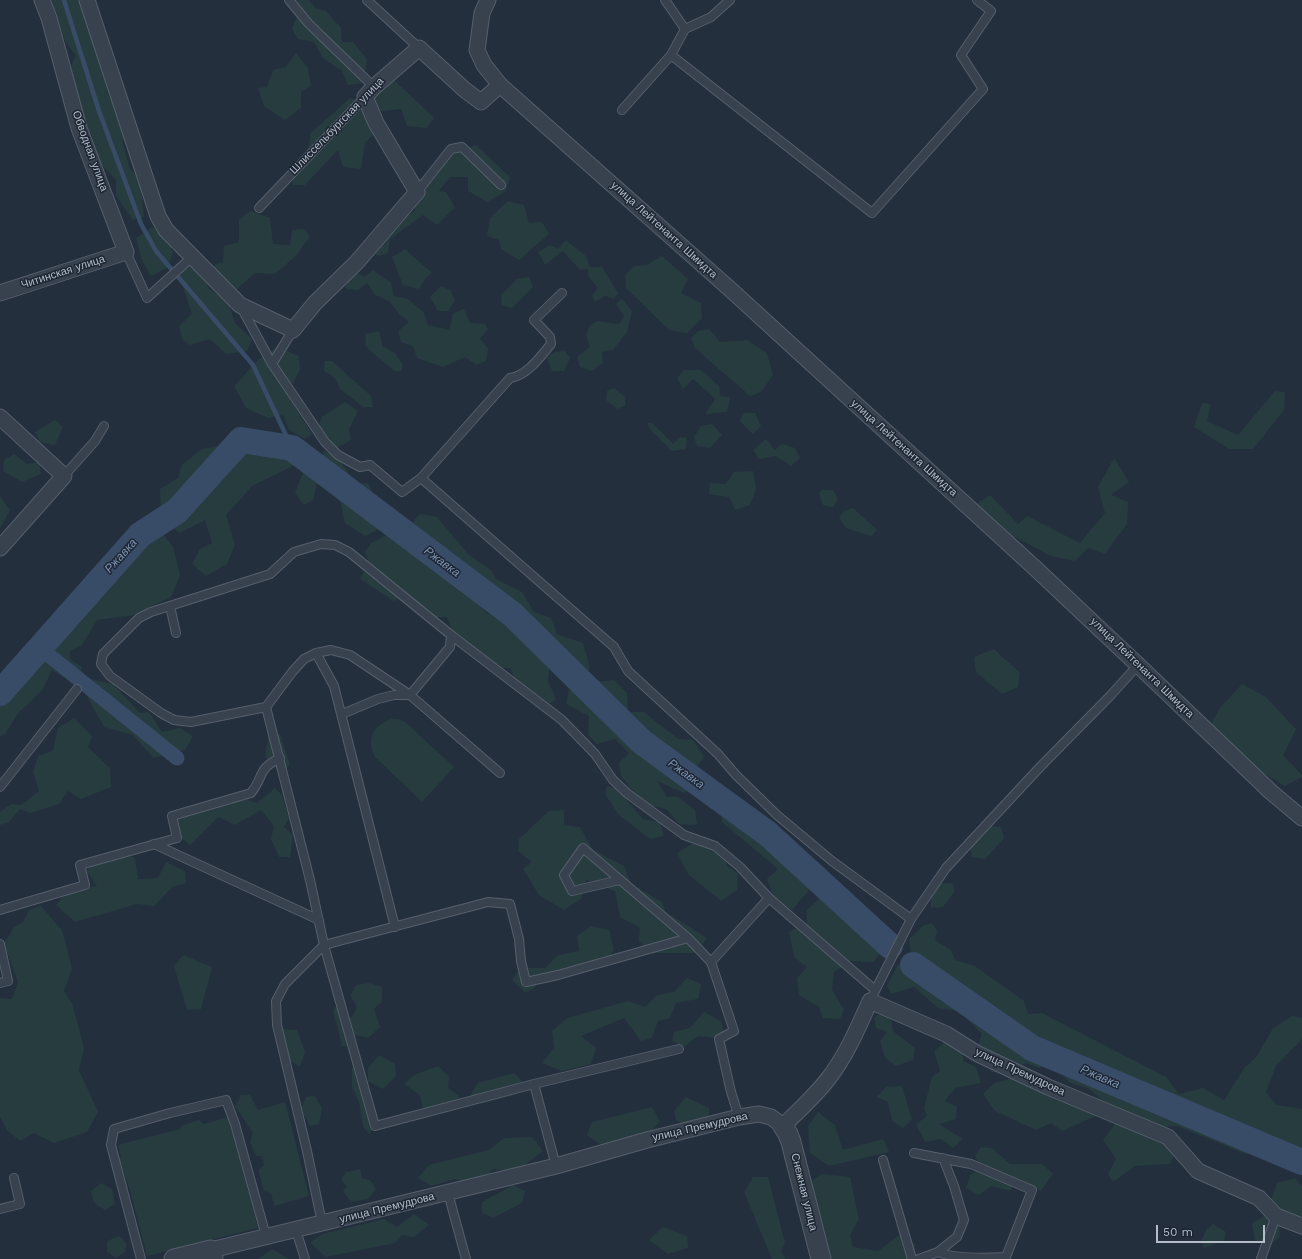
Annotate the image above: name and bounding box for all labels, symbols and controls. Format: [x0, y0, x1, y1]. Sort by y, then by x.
street label: Шлиссельбургская улица [287, 75, 387, 177]
street label: Обводная улица [69, 109, 111, 193]
street label: улица Лейтенанта Шмидта [608, 179, 720, 281]
street label: Читинская улица [19, 252, 107, 292]
street label: улица Лейтенанта Шмидта [848, 397, 960, 499]
water label: Ржавка [102, 536, 140, 576]
water label: Ржавка [421, 544, 463, 580]
street label: улица Лейтенанта Шмидта [1087, 615, 1197, 721]
water label: Ржавка [665, 756, 707, 792]
street label: улица Премудрова [973, 1045, 1067, 1099]
water label: Ржавка [1078, 1062, 1122, 1092]
street label: улица Премудрова [651, 1110, 749, 1144]
street label: Снежная улица [788, 1152, 820, 1232]
street label: улица Премудрова [338, 1190, 436, 1226]
scale bar [1158, 1217, 1267, 1243]
text: 50 m [1163, 1225, 1193, 1239]

